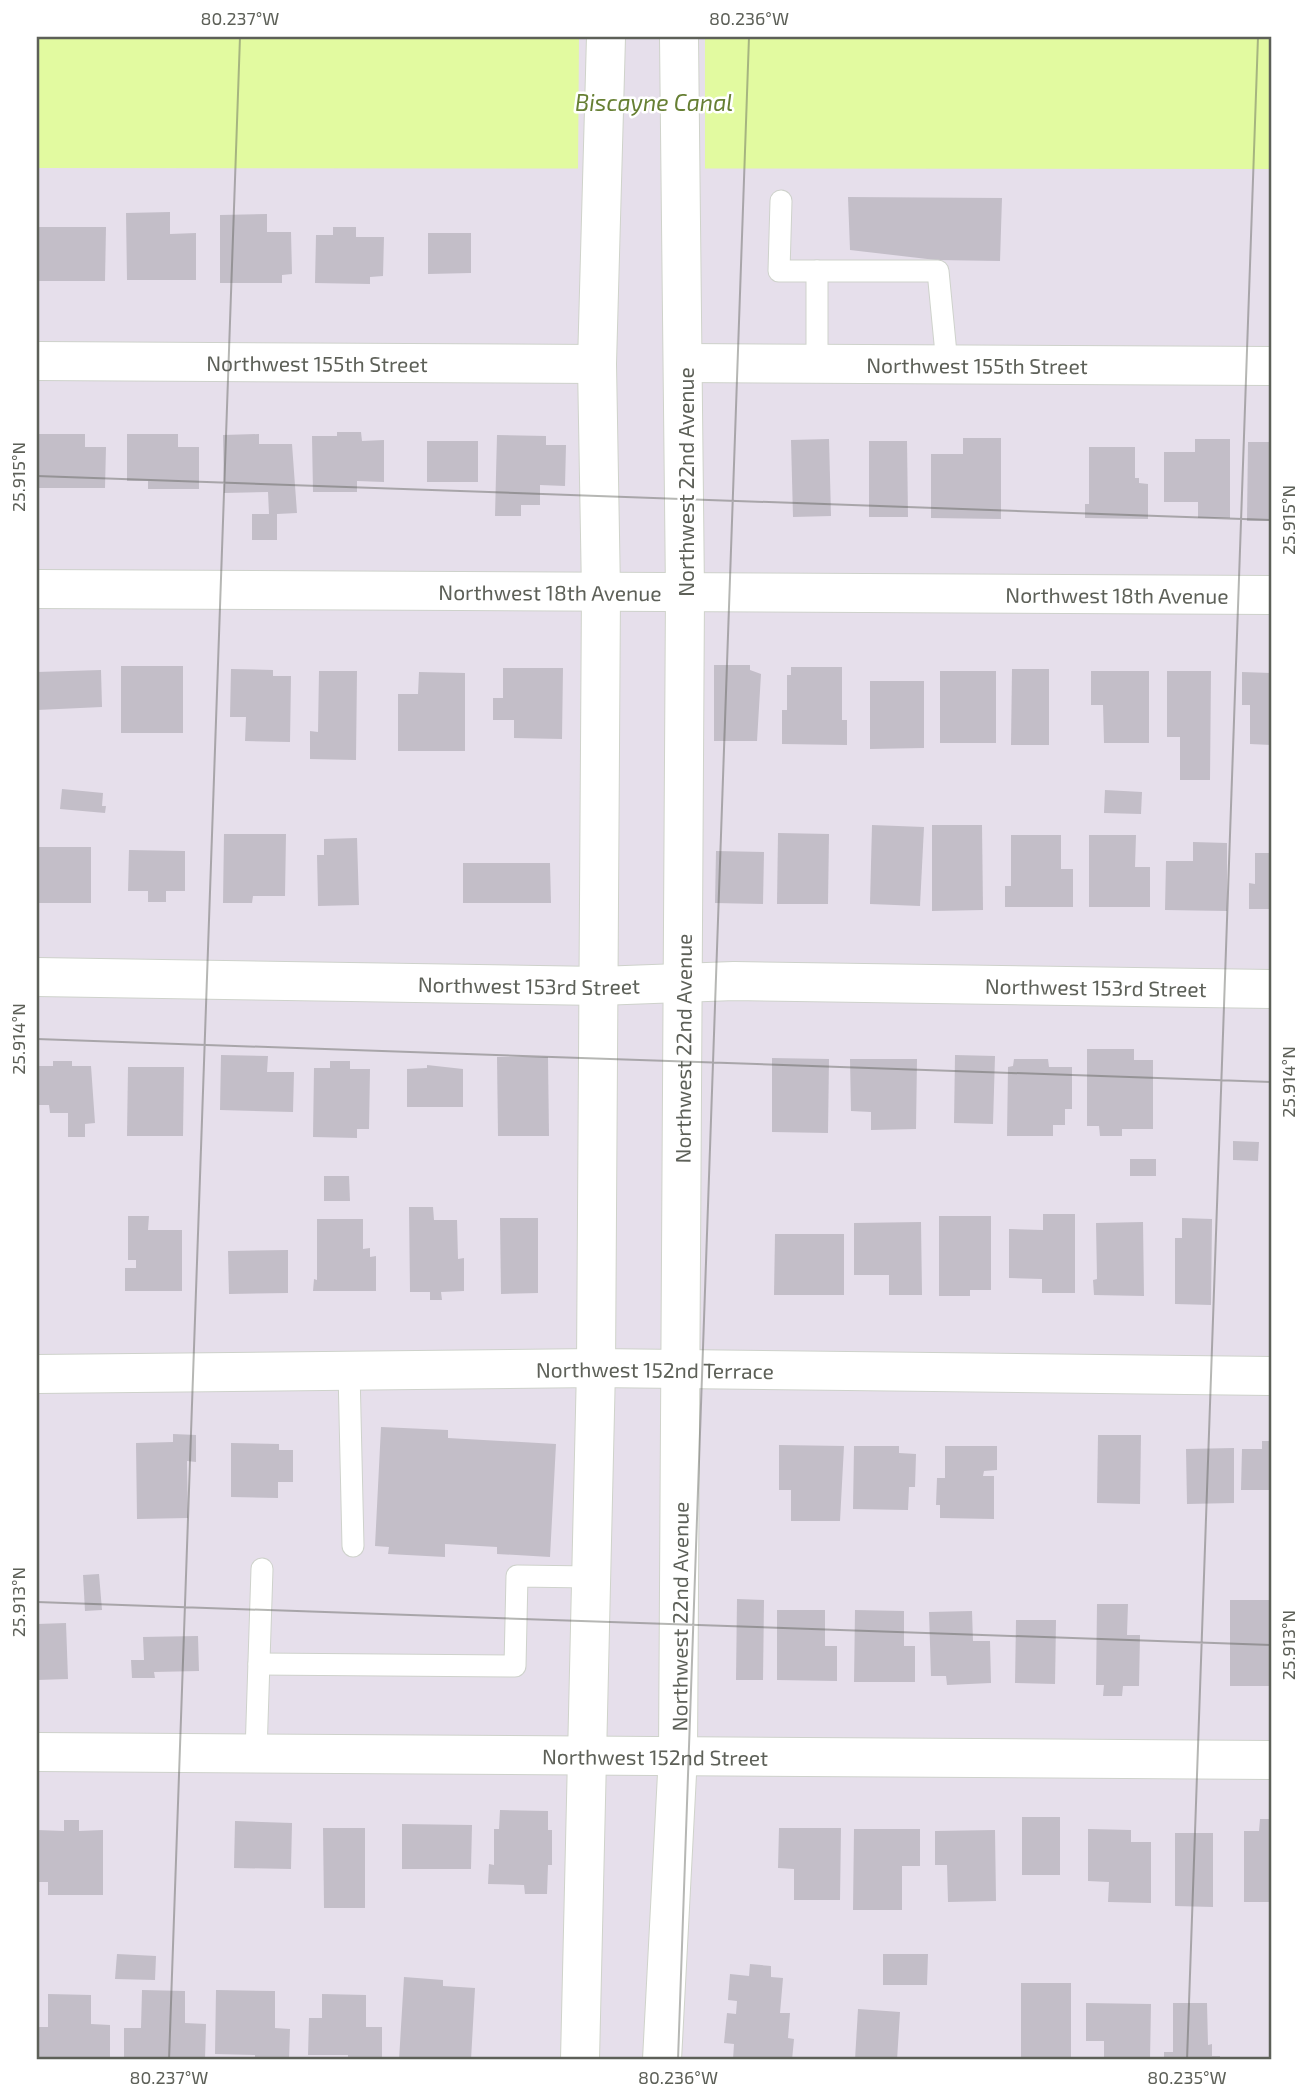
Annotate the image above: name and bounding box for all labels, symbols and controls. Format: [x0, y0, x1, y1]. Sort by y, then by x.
text: 80.237°W [201, 7, 279, 29]
text: 80.236°W [709, 7, 789, 29]
water label: Biscayne Canal [575, 88, 733, 116]
street label: Northwest 155th Street [206, 349, 428, 376]
street label: Northwest 155th Street [866, 351, 1088, 378]
street label: Northwest 22nd Avenue [673, 367, 698, 597]
text: 25.915°N [7, 442, 29, 512]
text: 25.915°N [1277, 485, 1299, 555]
street label: Northwest 18th Avenue [438, 578, 662, 605]
street label: Northwest 18th Avenue [1005, 581, 1229, 607]
street label: Northwest 22nd Avenue [669, 933, 695, 1163]
street label: Northwest 153rd Street [418, 971, 640, 999]
street label: Northwest 153rd Street [985, 972, 1207, 1001]
text: 25.914°N [7, 1003, 29, 1075]
text: 25.914°N [1277, 1046, 1299, 1118]
street label: Northwest 152nd Terrace [536, 1355, 774, 1383]
street label: Northwest 22nd Avenue [666, 1501, 692, 1731]
text: 25.913°N [7, 1567, 29, 1637]
text: 25.913°N [1277, 1610, 1299, 1680]
street label: Northwest 152nd Street [542, 1743, 768, 1769]
text: 80.237°W [130, 2066, 208, 2088]
text: 80.236°W [638, 2066, 718, 2088]
text: 80.235°W [1147, 2066, 1227, 2088]

